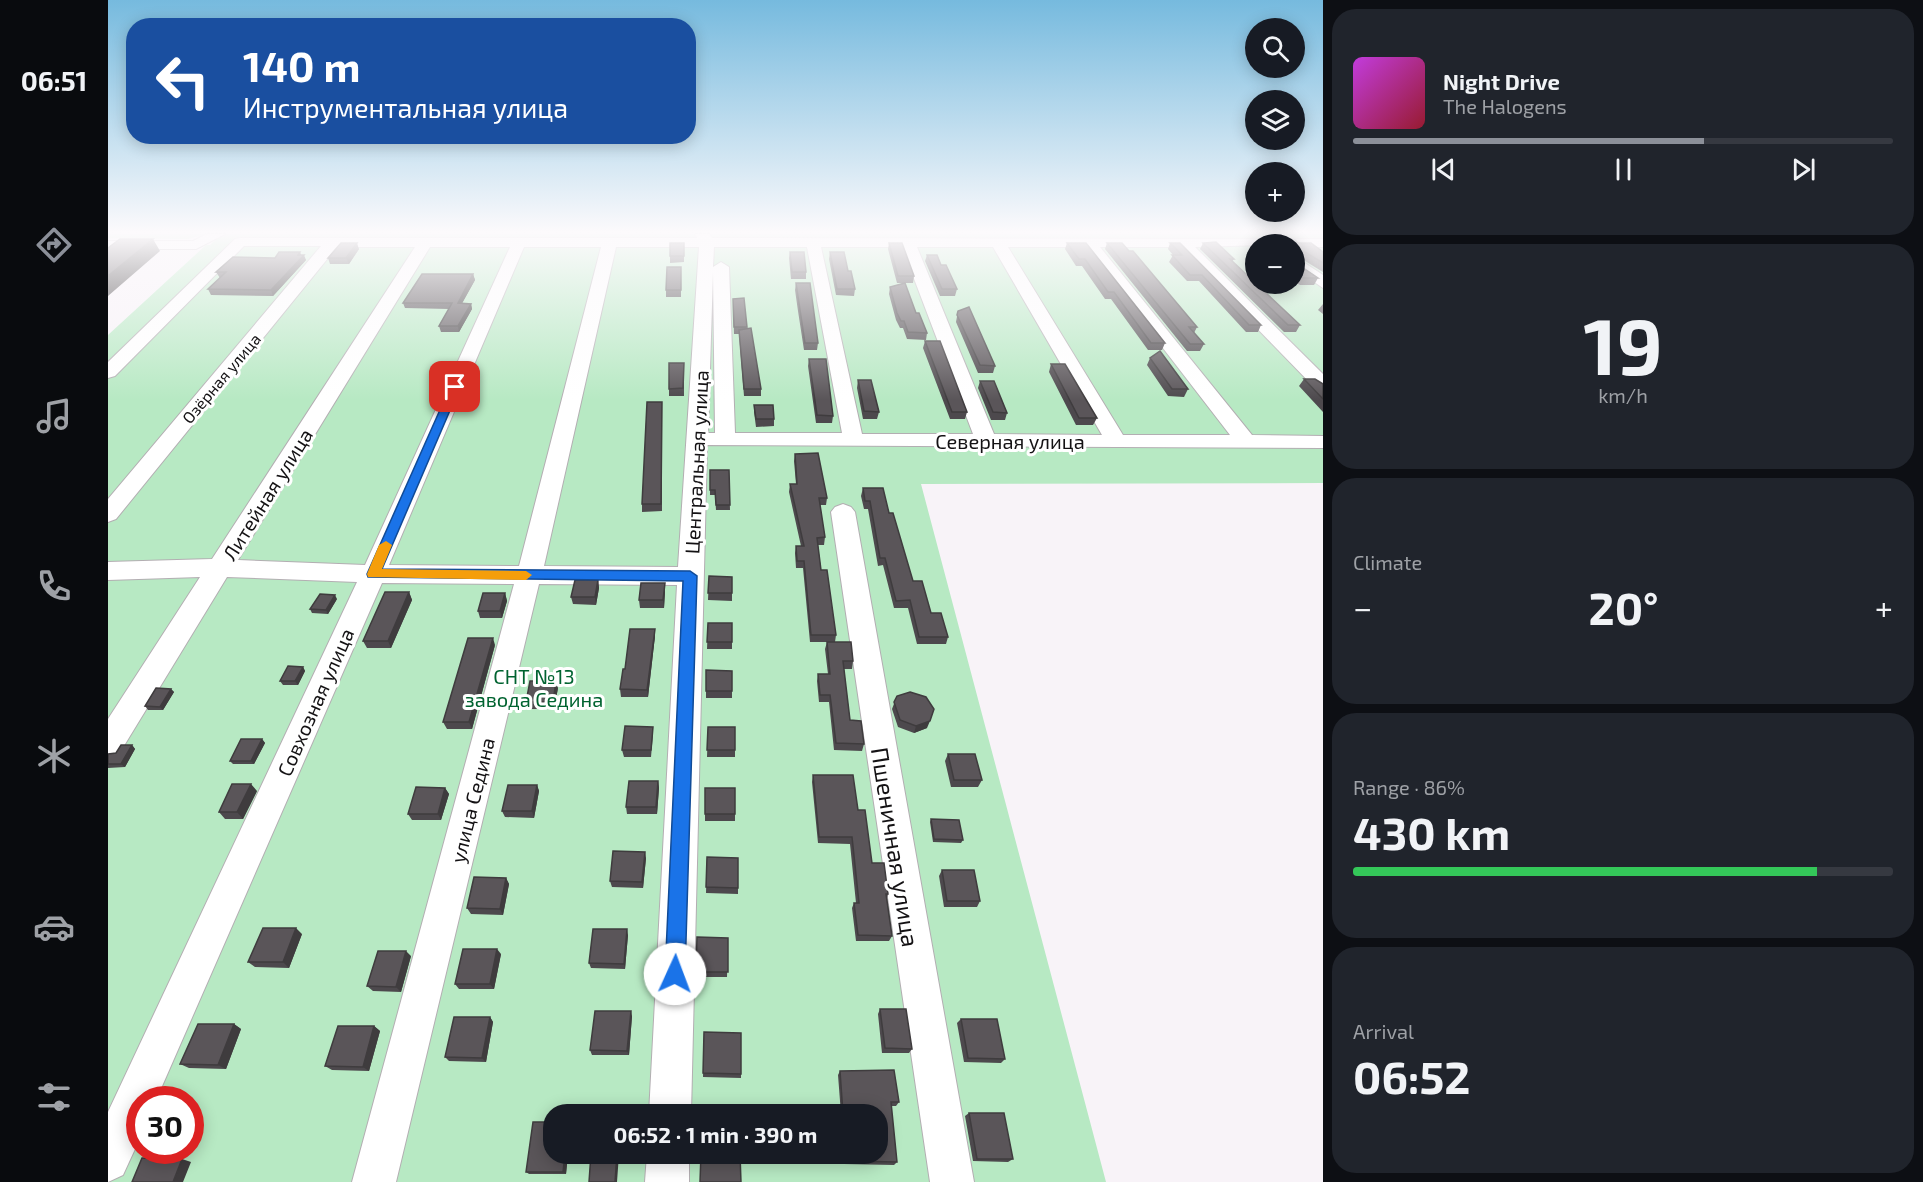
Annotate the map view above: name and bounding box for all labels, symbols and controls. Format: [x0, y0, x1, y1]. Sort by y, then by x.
map controls [1245, 18, 1305, 294]
button: search [1245, 18, 1305, 78]
text: 140 m [243, 40, 360, 90]
icon: left [144, 42, 222, 120]
text: 06:51 [21, 64, 87, 96]
text: Night Drive [1443, 68, 1560, 94]
button: layers [1245, 90, 1305, 150]
text: Инструментальная улица [243, 91, 568, 123]
text: The Halogens [1443, 94, 1567, 118]
icon: previous [1427, 153, 1460, 186]
icon: pause [1607, 153, 1640, 186]
icon: next [1787, 153, 1820, 186]
button: + [1245, 162, 1305, 222]
icon: directions [33, 224, 75, 266]
button: − [1245, 234, 1305, 294]
text: 19 [1583, 297, 1663, 391]
street label: Озёрная улица [178, 329, 265, 428]
pin [429, 361, 480, 412]
street label: Центральная улица [679, 369, 714, 555]
icon: arrive [438, 370, 471, 403]
text: km/h [1598, 383, 1648, 407]
icon: music [33, 395, 75, 437]
street label: Литейная улица [217, 424, 318, 565]
street label: Северная улица [935, 429, 1085, 454]
text: Climate [1353, 550, 1422, 574]
icon: phone [33, 565, 75, 607]
text: 20° [1589, 580, 1659, 634]
text: − [1353, 587, 1372, 627]
text: + [1875, 587, 1893, 627]
street label: Совхозная улица [272, 624, 359, 780]
park label: СНТ №13 завода Седина [465, 664, 603, 711]
icon: climate [33, 735, 75, 777]
street label: улица Седина [445, 735, 500, 865]
street label: Пшеничная улица [865, 745, 926, 949]
text: Range · 86% [1353, 775, 1465, 799]
text: 430 km [1353, 805, 1510, 859]
icon: car [33, 906, 75, 948]
position arrow [643, 942, 707, 1006]
text: Arrival [1353, 1019, 1414, 1043]
text: 06:52 [1353, 1049, 1471, 1103]
icon: filters [33, 1076, 75, 1118]
speed limit sign: 30 [126, 1086, 204, 1164]
text: 06:52 · 1 min · 390 m [614, 1121, 817, 1147]

